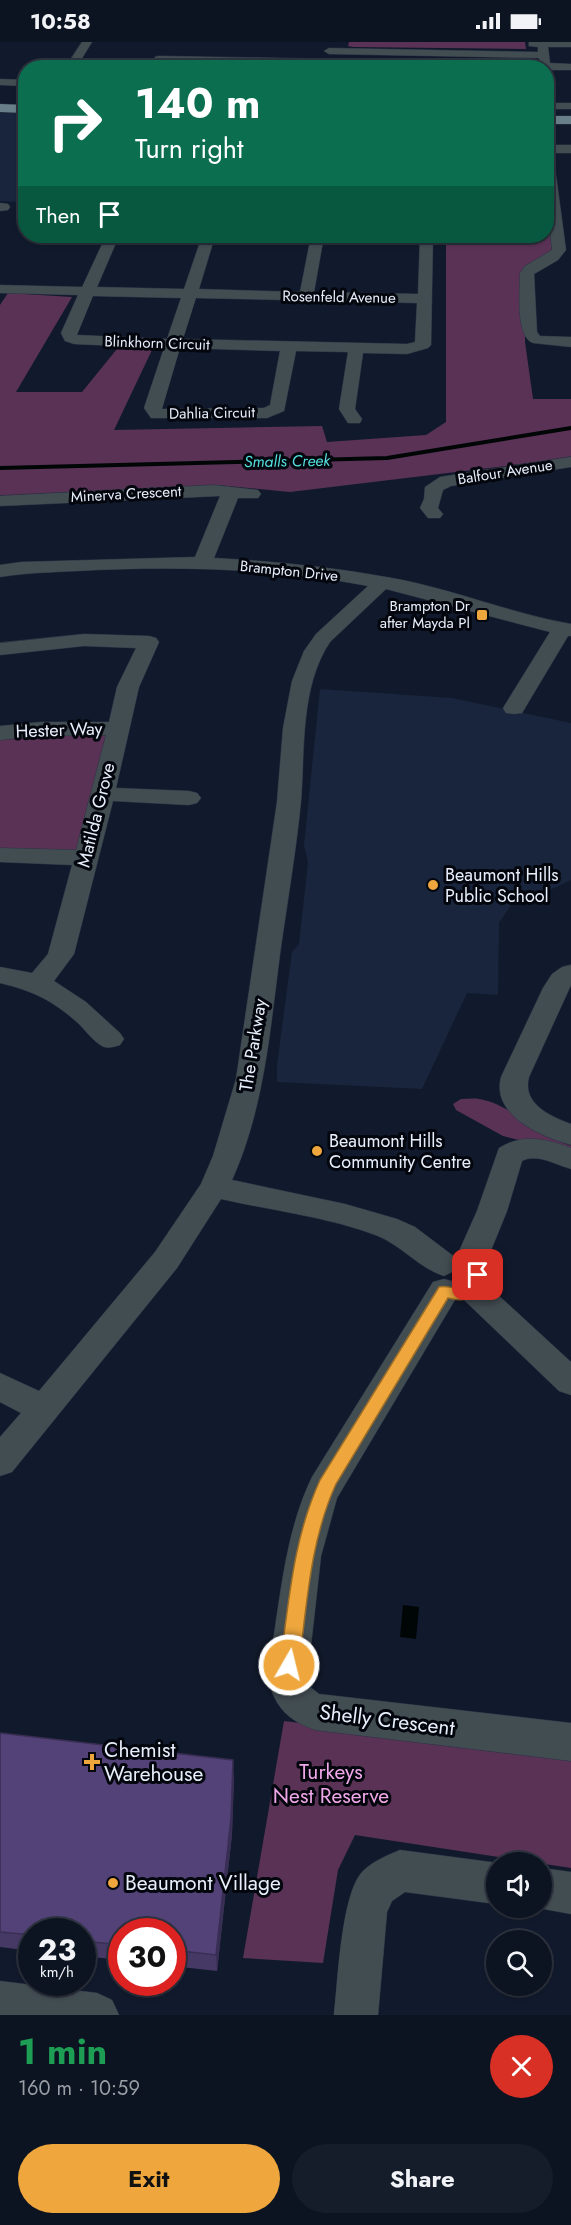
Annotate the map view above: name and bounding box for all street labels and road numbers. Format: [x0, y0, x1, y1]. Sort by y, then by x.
street label: Rosenfeld Avenue [282, 285, 396, 309]
street label: Blinkhorn Circuit [104, 330, 210, 356]
street label: Dahlia Circuit [169, 401, 256, 425]
street label: Balfour Avenue [456, 454, 554, 490]
street label: Minerva Crescent [70, 480, 182, 508]
street label: Brampton Drive [239, 555, 339, 587]
street label: Hester Way [15, 715, 103, 745]
street label: Matilda Grove [70, 760, 122, 870]
street label: The Parkway [233, 997, 273, 1093]
street label: Shelly Crescent [318, 1697, 456, 1743]

